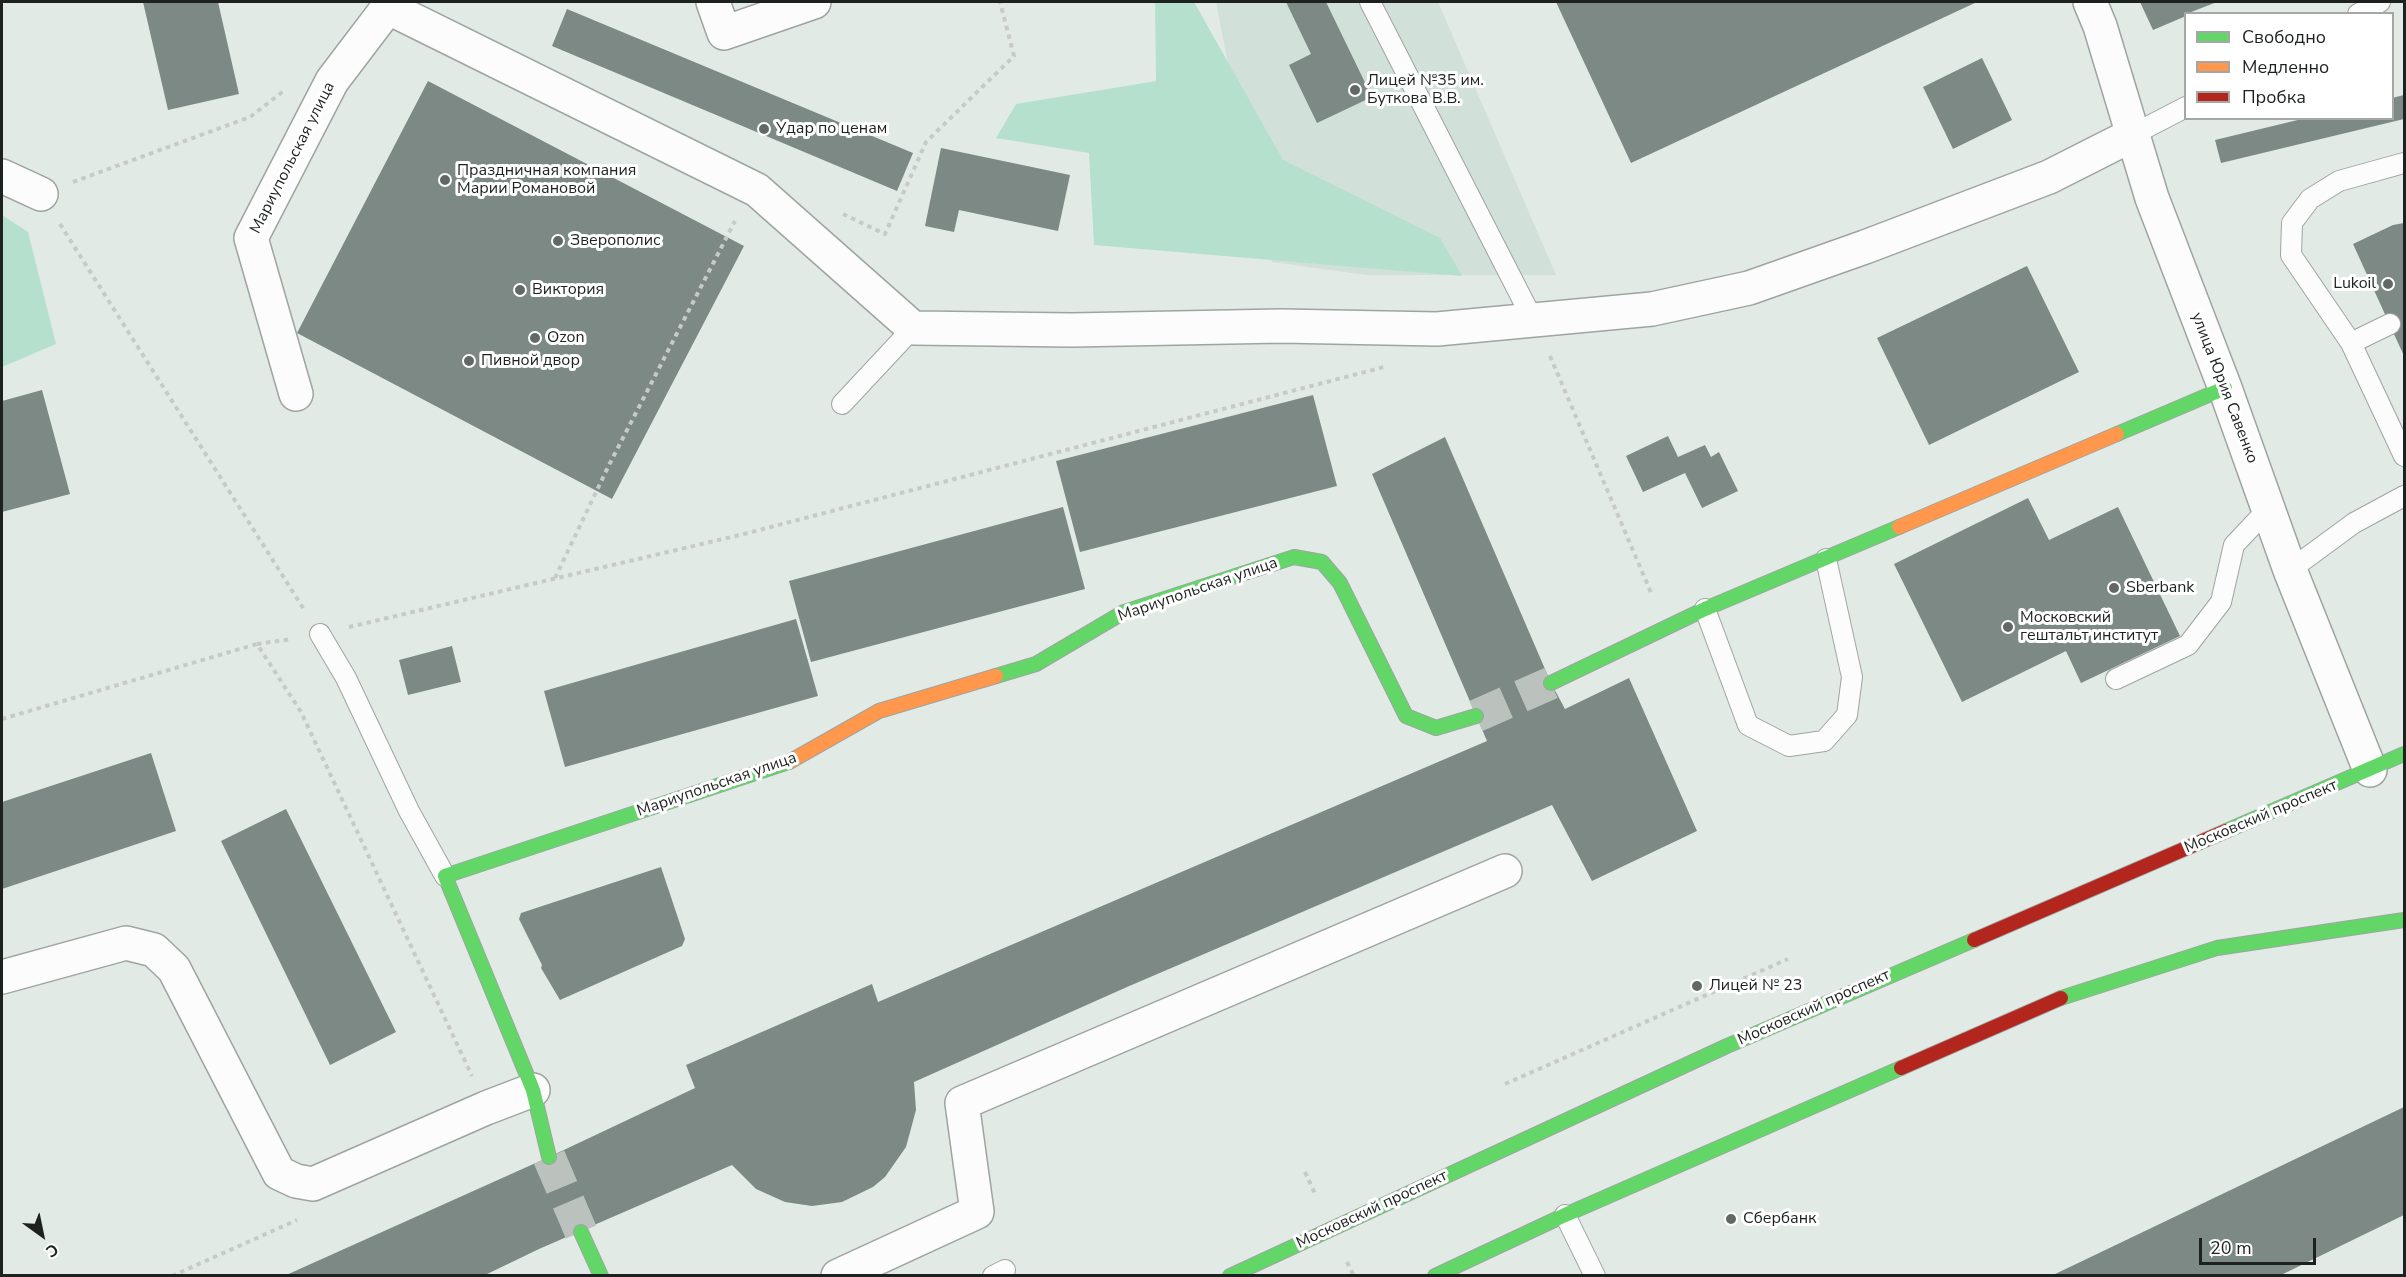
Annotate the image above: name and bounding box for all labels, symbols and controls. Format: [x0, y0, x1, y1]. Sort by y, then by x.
legend [2184, 12, 2394, 120]
text: Свободно [2242, 25, 2326, 49]
text: Медленно [2242, 55, 2329, 79]
place label: Лицей №35 им. Буткова В.В. [1367, 71, 1484, 109]
street label: Мариупольская улица [246, 79, 340, 237]
marker: Лицей №35 им. Буткова В.В. [1348, 83, 1362, 97]
text: Пробка [2242, 85, 2306, 109]
place label: Удар по ценам [776, 119, 887, 139]
marker: Удар по ценам [757, 122, 771, 136]
place label: Праздничная компания Марии Романовой [457, 161, 636, 199]
marker: Праздничная компания Марии Романовой [438, 173, 452, 187]
place label: Зверополис [570, 231, 661, 251]
marker: Зверополис [551, 234, 565, 248]
place label: Lukoil [2333, 274, 2376, 294]
marker: Lukoil [2381, 277, 2395, 291]
place label: Виктория [532, 280, 604, 300]
marker: Виктория [513, 283, 527, 297]
street label: улица Юрия Савенко [2186, 310, 2262, 466]
place label: Ozon [547, 328, 585, 348]
marker: Ozon [528, 331, 542, 345]
place label: Пивной двор [481, 351, 580, 371]
marker: Пивной двор [462, 354, 476, 368]
street label: Мариупольская улица [1116, 554, 1280, 626]
place label: Sberbank [2126, 578, 2194, 598]
marker: Sberbank [2107, 581, 2121, 595]
place label: Московский гештальт институт [2020, 608, 2158, 646]
marker: Московский гештальт институт [2001, 620, 2015, 634]
street label: Мариупольская улица [635, 749, 799, 821]
street label: Московский проспект [2182, 776, 2340, 858]
street label: Московский проспект [1735, 966, 1893, 1050]
place label: Лицей № 23 [1709, 976, 1802, 996]
marker: Лицей № 23 [1690, 979, 1704, 993]
street label: Московский проспект [1293, 1167, 1451, 1253]
north arrow [12, 1205, 72, 1265]
place label: Сбербанк [1743, 1209, 1816, 1229]
marker: Сбербанк [1724, 1212, 1738, 1226]
scale bar [2202, 1226, 2319, 1264]
text: 20 m [2210, 1236, 2252, 1260]
text: С [41, 1238, 62, 1262]

